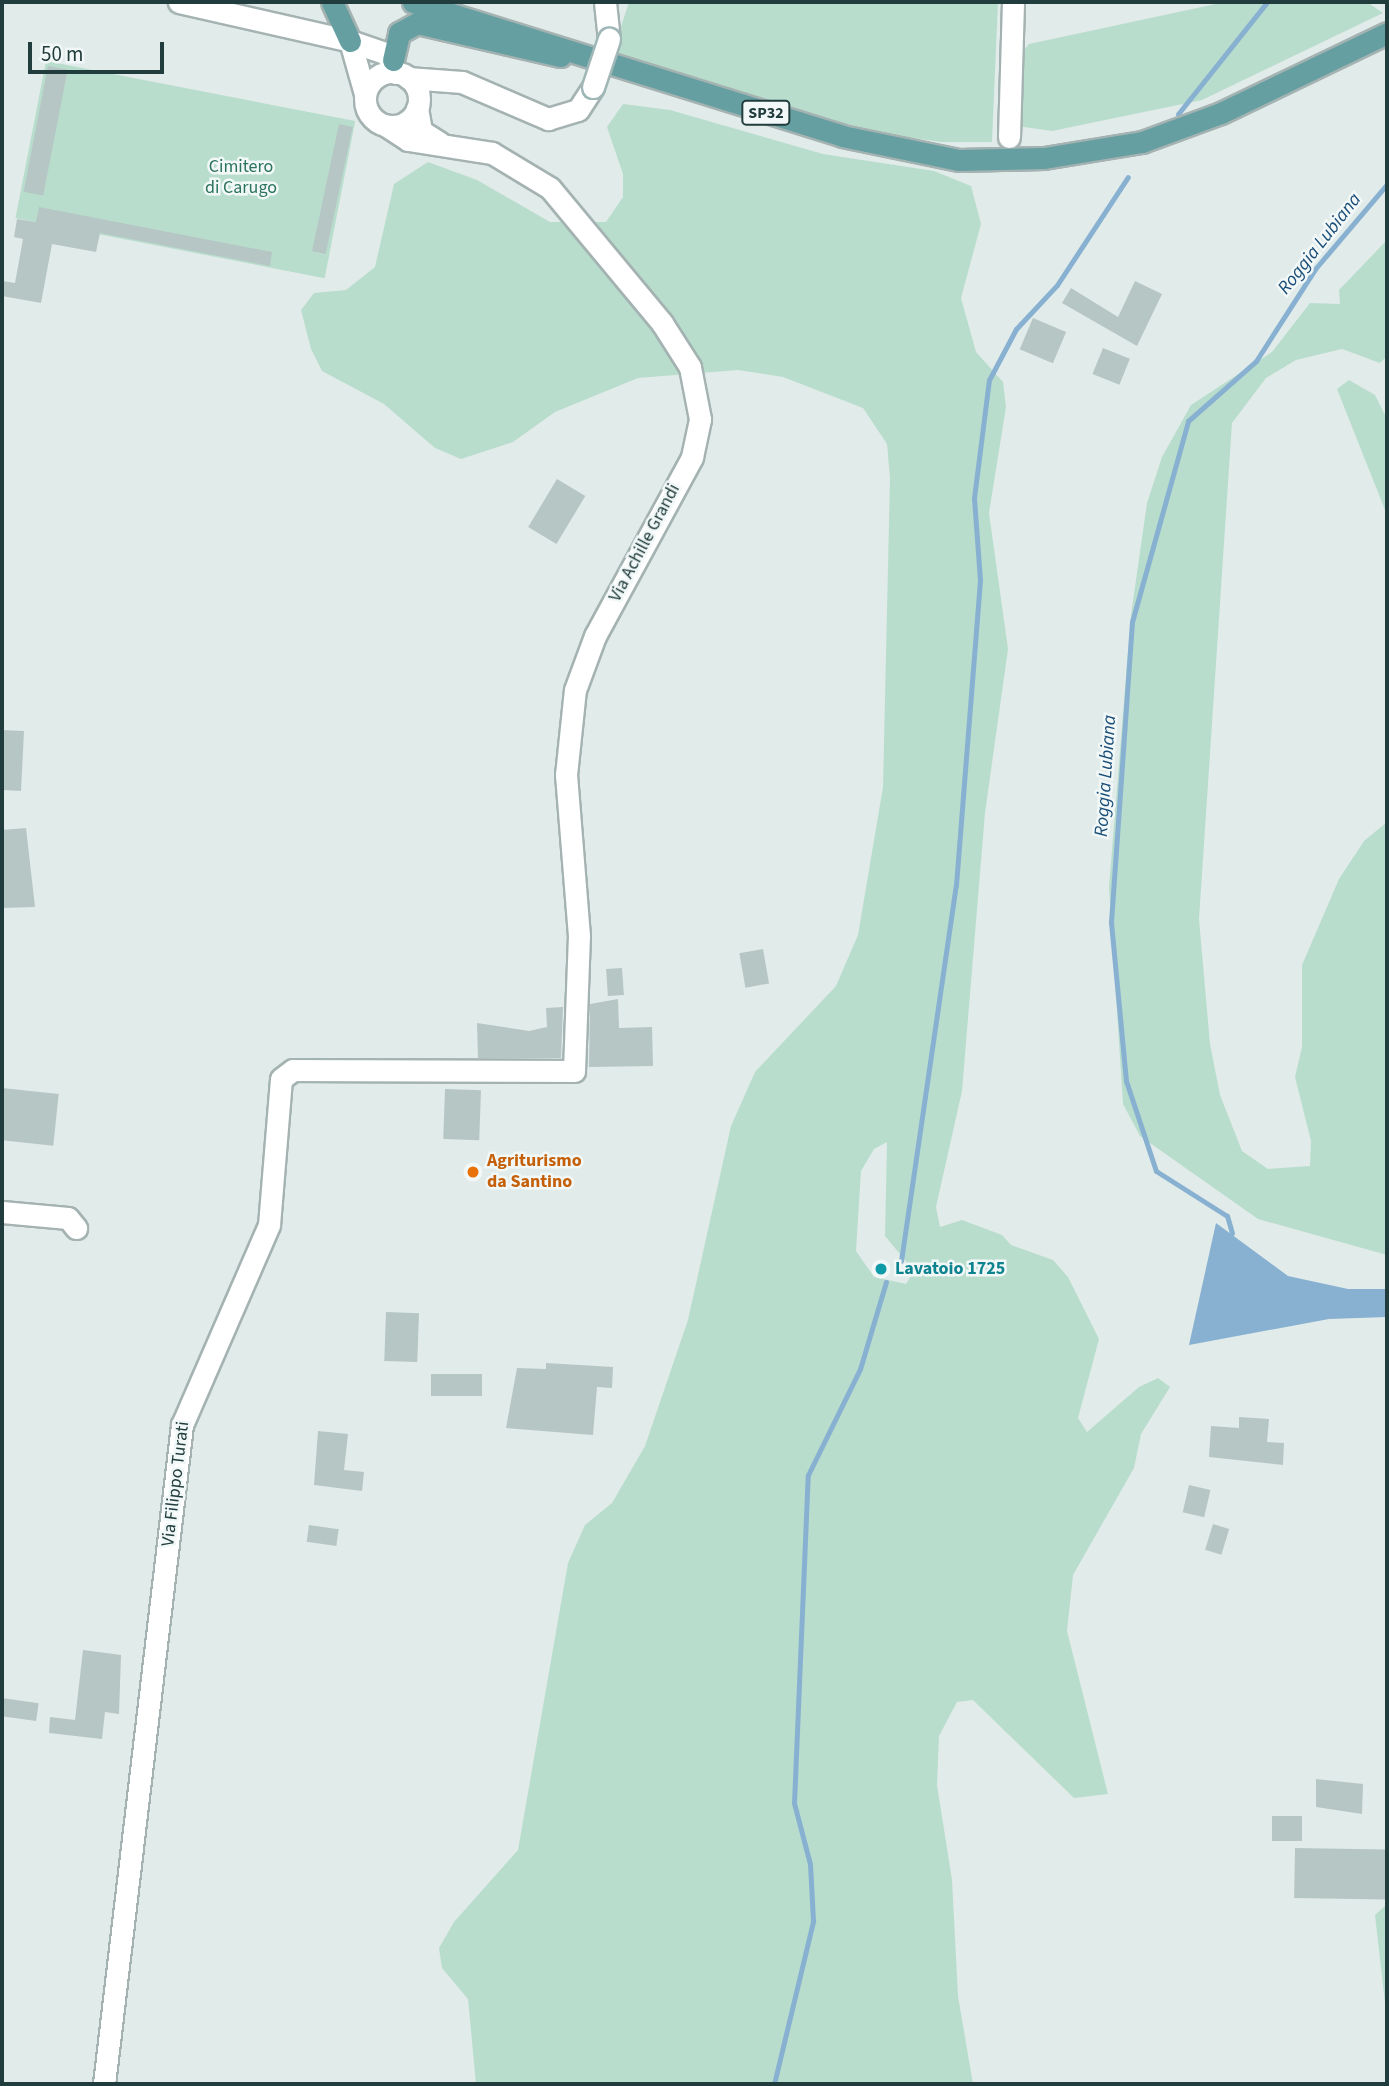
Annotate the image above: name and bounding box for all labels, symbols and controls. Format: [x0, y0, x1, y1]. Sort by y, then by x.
scale bar [32, 28, 168, 72]
text: 50 m [41, 39, 83, 69]
road number: SP32 [740, 100, 792, 125]
park label: Cimitero di Carugo [205, 157, 277, 200]
water label: Roggia Lubiana [1273, 189, 1367, 299]
street label: Via Achille Grandi [605, 480, 685, 606]
water label: Roggia Lubiana [1090, 714, 1122, 838]
place label: Agriturismo da Santino [487, 1151, 582, 1194]
marker: Agriturismo da Santino [465, 1164, 481, 1180]
place label: Lavatoio 1725 [895, 1258, 1005, 1280]
marker: Lavatoio 1725 [873, 1261, 889, 1277]
street label: Via Filippo Turati [158, 1420, 194, 1548]

